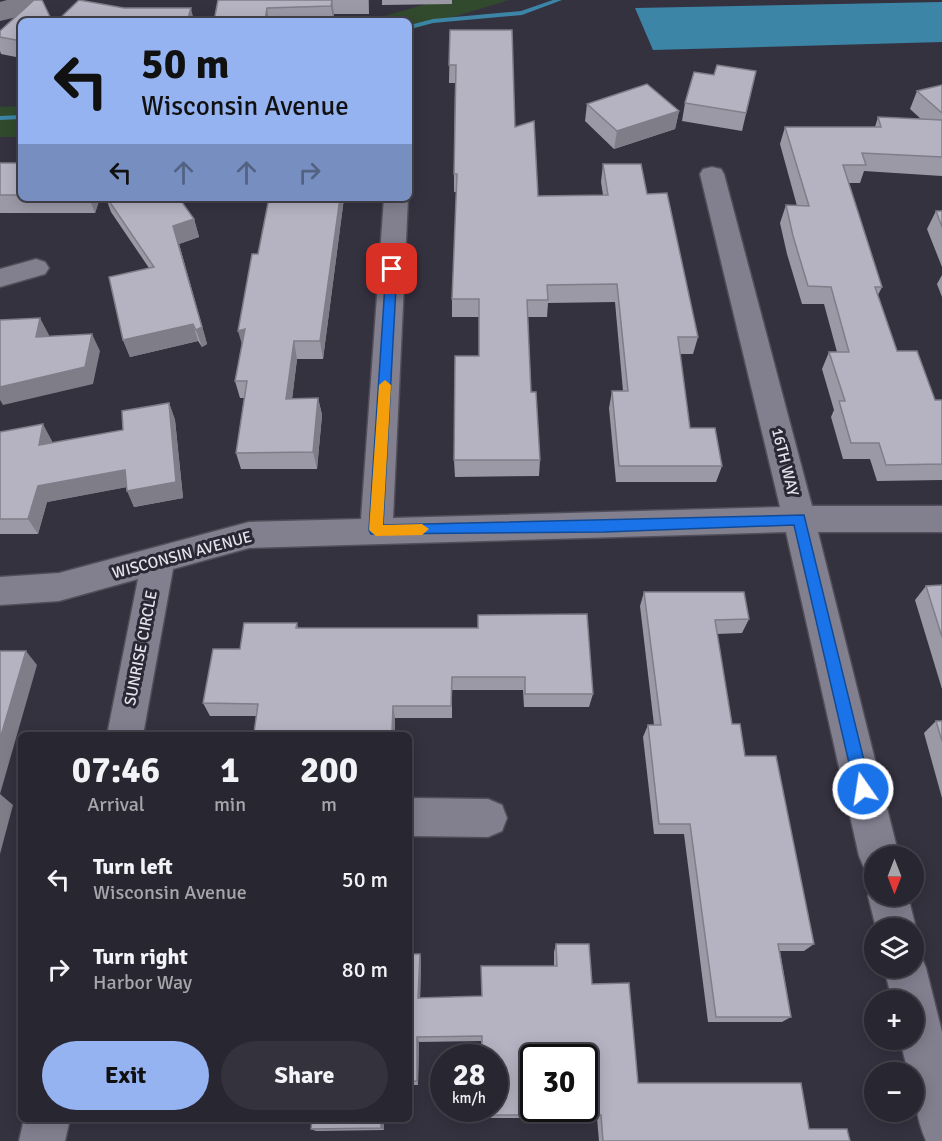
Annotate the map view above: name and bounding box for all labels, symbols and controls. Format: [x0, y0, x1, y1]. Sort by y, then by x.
text: 50 m [141, 39, 230, 90]
icon: left [42, 42, 120, 120]
text: Wisconsin Avenue [141, 90, 349, 123]
icon: left [104, 156, 137, 189]
icon: ahead [167, 156, 200, 189]
icon: ahead [230, 156, 263, 189]
icon: right [293, 156, 326, 189]
pin [366, 243, 417, 294]
icon: arrive [375, 252, 408, 285]
street label: 16TH WAY [767, 426, 803, 498]
street label: WISCONSIN AVENUE [110, 527, 254, 583]
street label: SUNRISE CIRCLE [120, 589, 162, 707]
text: 07:46 [72, 748, 160, 793]
text: 1 [220, 748, 240, 793]
text: 200 [300, 748, 358, 793]
position arrow [831, 757, 895, 821]
text: Arrival [87, 792, 145, 817]
text: min [214, 792, 246, 817]
text: m [321, 792, 337, 817]
north arrow [864, 846, 924, 906]
map controls [864, 846, 924, 1122]
text: Turn left [93, 853, 173, 880]
icon: left [42, 863, 75, 896]
text: 50 m [342, 866, 388, 893]
text: Wisconsin Avenue [93, 880, 247, 905]
button: layers [864, 918, 924, 978]
text: Turn right [93, 943, 188, 970]
icon: right [42, 953, 75, 986]
text: 80 m [342, 956, 388, 983]
text: Harbor Way [93, 970, 192, 995]
button: + [864, 990, 924, 1050]
button: Exit [42, 1041, 209, 1110]
button: Share [221, 1041, 388, 1110]
speed limit sign: 30 [520, 1044, 598, 1122]
text: 28 [453, 1057, 485, 1094]
button: − [864, 1062, 924, 1122]
text: km/h [452, 1089, 486, 1107]

